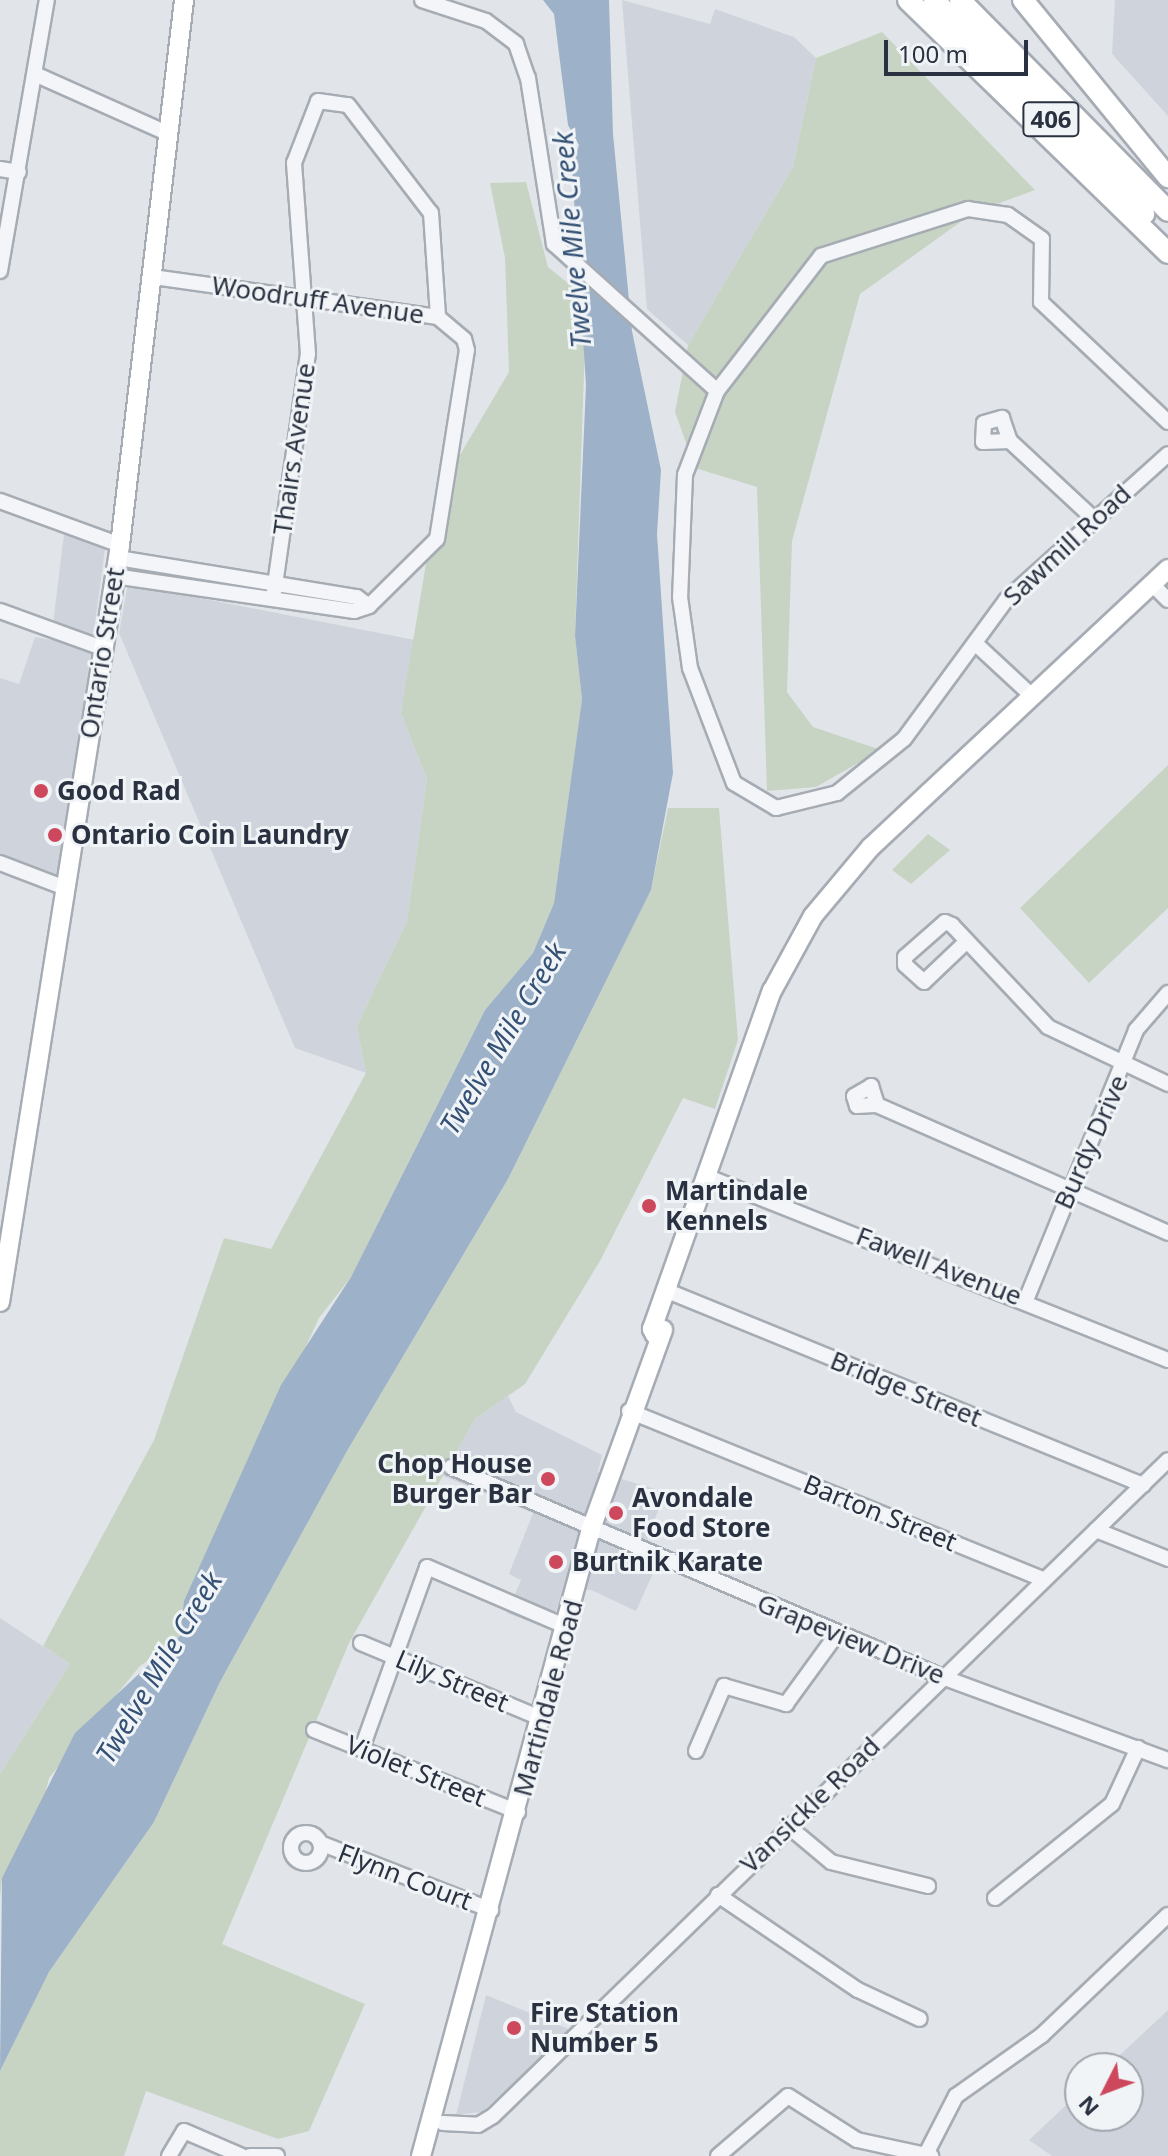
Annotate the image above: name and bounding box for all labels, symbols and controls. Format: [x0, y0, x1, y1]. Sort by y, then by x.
scale bar [888, 24, 1032, 74]
text: 100 m [898, 37, 968, 70]
road number: 406 [1021, 99, 1081, 139]
water label: Twelve Mile Creek [545, 130, 597, 350]
street label: Woodruff Avenue [210, 270, 426, 330]
street label: Thairs Avenue [267, 361, 321, 537]
street label: Sawmill Road [997, 478, 1137, 612]
street label: Ontario Street [73, 565, 131, 741]
place label: Good Rad [57, 775, 181, 807]
marker: Good Rad [32, 782, 50, 800]
place label: Ontario Coin Laundry [71, 819, 349, 851]
marker: Ontario Coin Laundry [46, 826, 64, 844]
water label: Twelve Mile Creek [432, 936, 572, 1140]
street label: Burdy Drive [1048, 1070, 1134, 1214]
place label: Martindale Kennels [665, 1175, 808, 1236]
marker: Martindale Kennels [640, 1197, 658, 1215]
street label: Fawell Avenue [852, 1220, 1026, 1312]
street label: Bridge Street [826, 1345, 986, 1433]
place label: Chop House Burger Bar [377, 1448, 532, 1510]
street label: Barton Street [799, 1468, 961, 1558]
marker: Chop House Burger Bar [539, 1470, 557, 1488]
place label: Avondale Food Store [632, 1482, 770, 1544]
marker: Avondale Food Store [607, 1504, 625, 1522]
place label: Burtnik Karate [572, 1546, 763, 1578]
marker: Burtnik Karate [547, 1553, 565, 1571]
water label: Twelve Mile Creek [88, 1565, 228, 1769]
street label: Grapeview Drive [753, 1587, 949, 1691]
street label: Martindale Road [507, 1596, 589, 1800]
street label: Lily Street [391, 1643, 513, 1719]
street label: Violet Street [341, 1729, 491, 1813]
street label: Vansickle Road [734, 1731, 886, 1879]
street label: Flynn Court [334, 1837, 476, 1917]
place label: Fire Station Number 5 [530, 1997, 679, 2058]
marker: Fire Station Number 5 [505, 2019, 523, 2037]
north arrow [1064, 2052, 1144, 2132]
text: N [1071, 2090, 1105, 2123]

